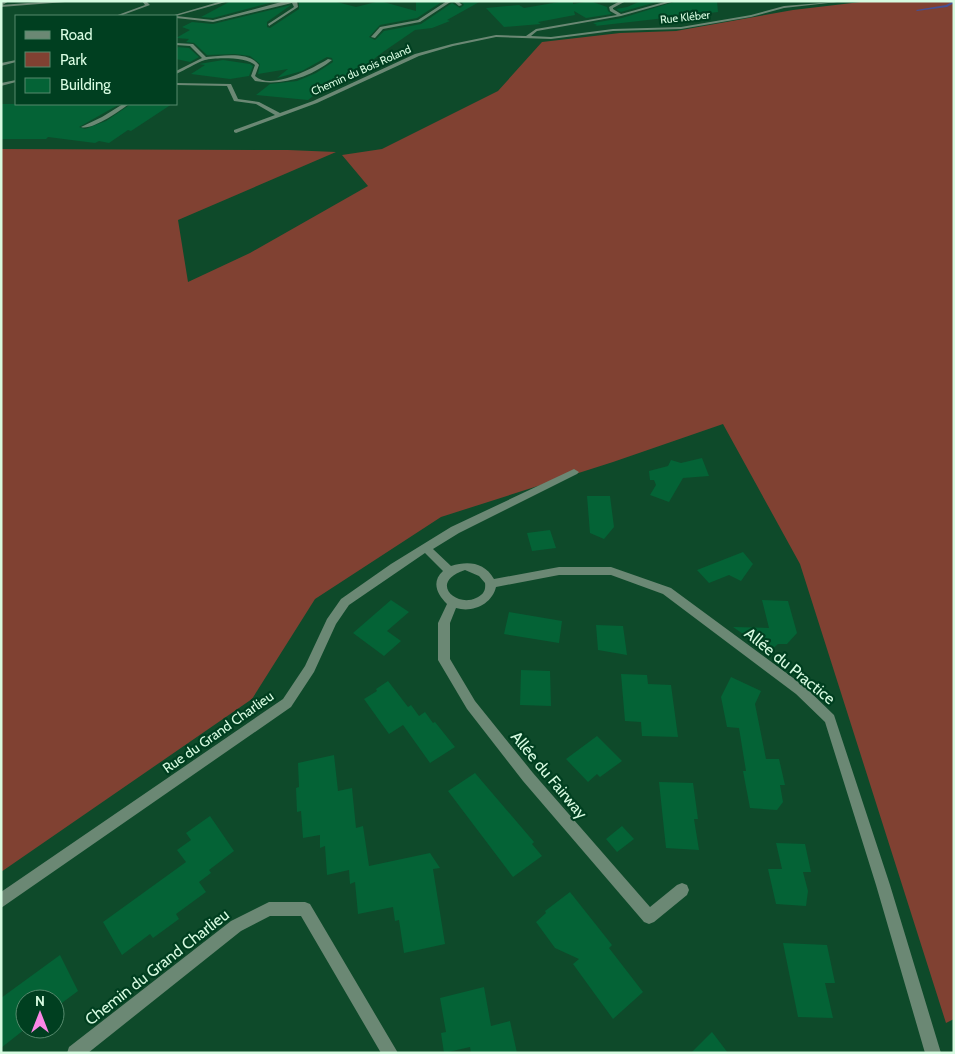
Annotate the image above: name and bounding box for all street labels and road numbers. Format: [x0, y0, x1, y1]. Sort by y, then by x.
street label: Rue Kléber [659, 7, 711, 27]
street label: Chemin du Bois Roland [309, 42, 413, 98]
street label: Allée du Practice [741, 624, 839, 708]
street label: Rue du Grand Charlieu [159, 687, 277, 777]
street label: Allée du Fairway [507, 727, 591, 823]
street label: Chemin du Grand Charlieu [81, 905, 233, 1029]

